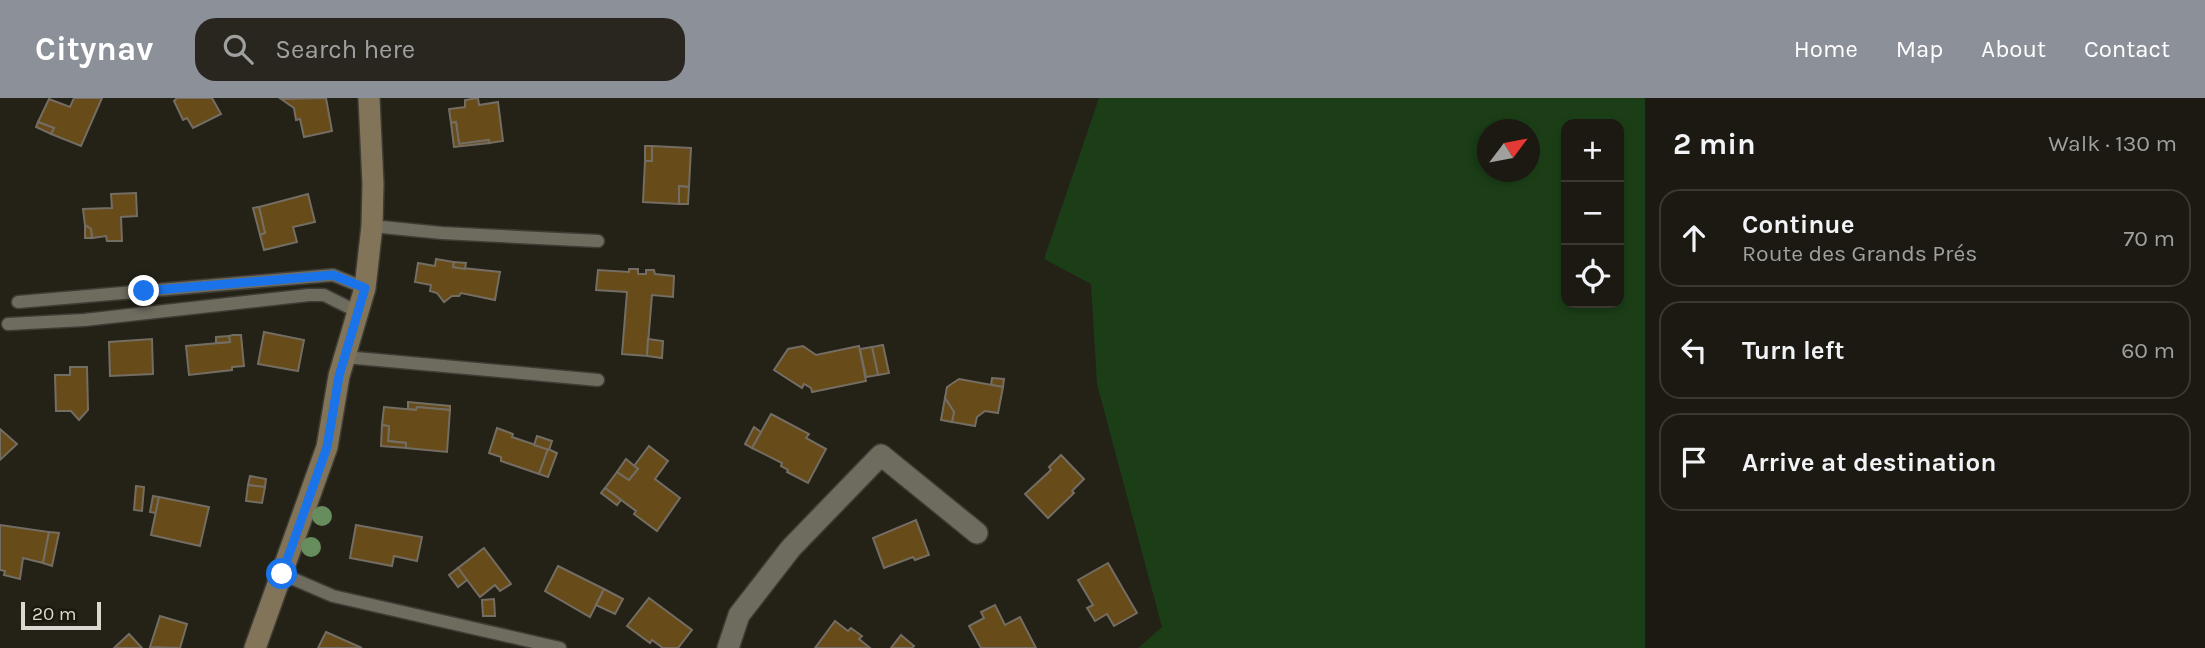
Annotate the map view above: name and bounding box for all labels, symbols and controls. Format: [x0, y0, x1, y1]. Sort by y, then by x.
search box [195, 18, 685, 81]
text: Citynav [35, 30, 153, 68]
icon: search [219, 30, 257, 68]
text: Search here [275, 34, 415, 65]
text: Home [1794, 35, 1858, 63]
text: Map [1896, 35, 1943, 63]
text: About [1981, 35, 2046, 63]
text: Contact [2084, 35, 2170, 63]
north arrow [1477, 119, 1540, 182]
map controls [1561, 119, 1624, 308]
button: + [1561, 119, 1624, 182]
text: 2 min [1673, 126, 1756, 162]
text: Walk · 130 m [2048, 130, 2177, 157]
button: − [1561, 182, 1624, 245]
text: Continue [1742, 209, 1854, 240]
icon: ahead [1675, 219, 1713, 257]
text: 70 m [2124, 225, 2175, 252]
text: Route des Grands Prés [1742, 240, 1977, 267]
button: locate [1561, 245, 1624, 308]
route end [128, 275, 159, 306]
icon: left [1675, 331, 1713, 369]
text: Turn left [1742, 335, 1844, 366]
text: 60 m [2121, 337, 2175, 364]
icon: arrive [1675, 443, 1713, 481]
text: Arrive at destination [1742, 447, 1996, 478]
route start [266, 558, 297, 589]
scale bar [21, 599, 102, 631]
text: 20 m [32, 603, 77, 625]

